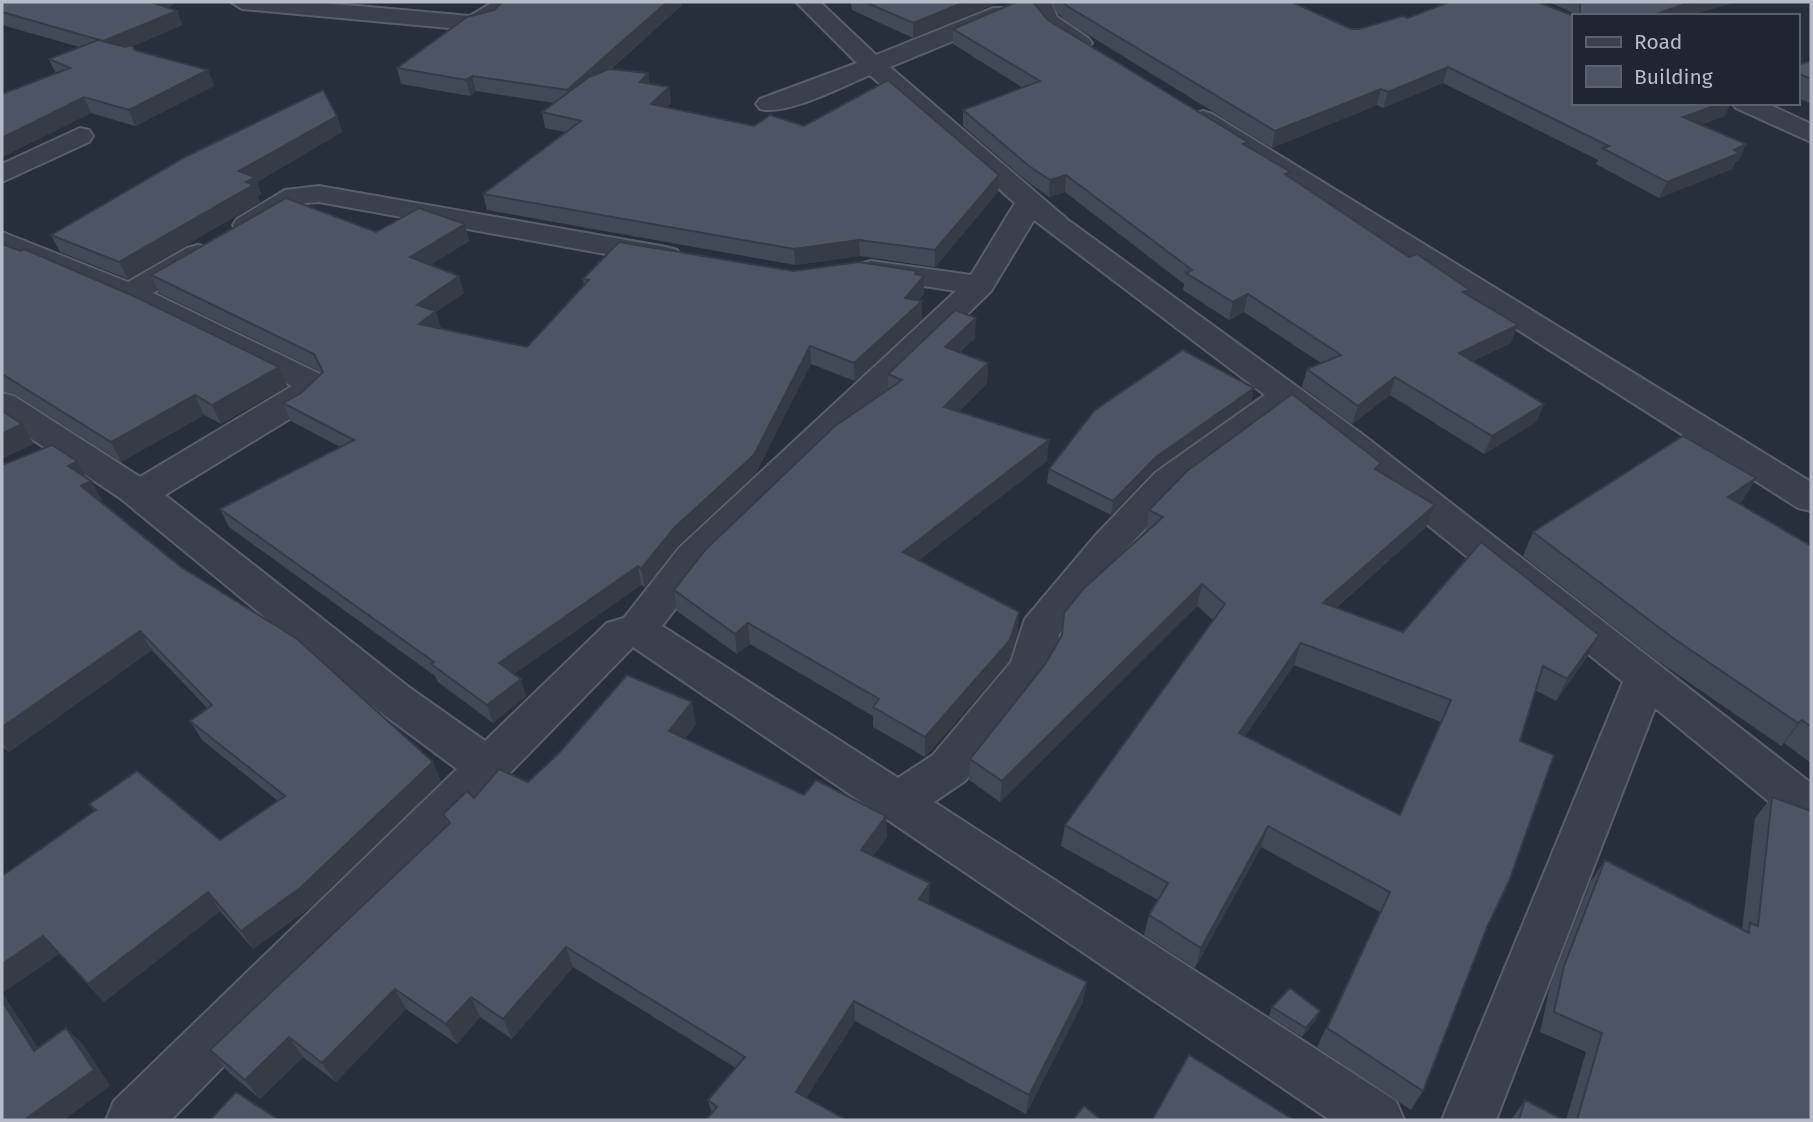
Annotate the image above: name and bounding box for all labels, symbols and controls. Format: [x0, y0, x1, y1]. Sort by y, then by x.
legend [1572, 14, 1799, 105]
text: Road [1634, 29, 1682, 55]
text: Building [1634, 64, 1713, 90]

